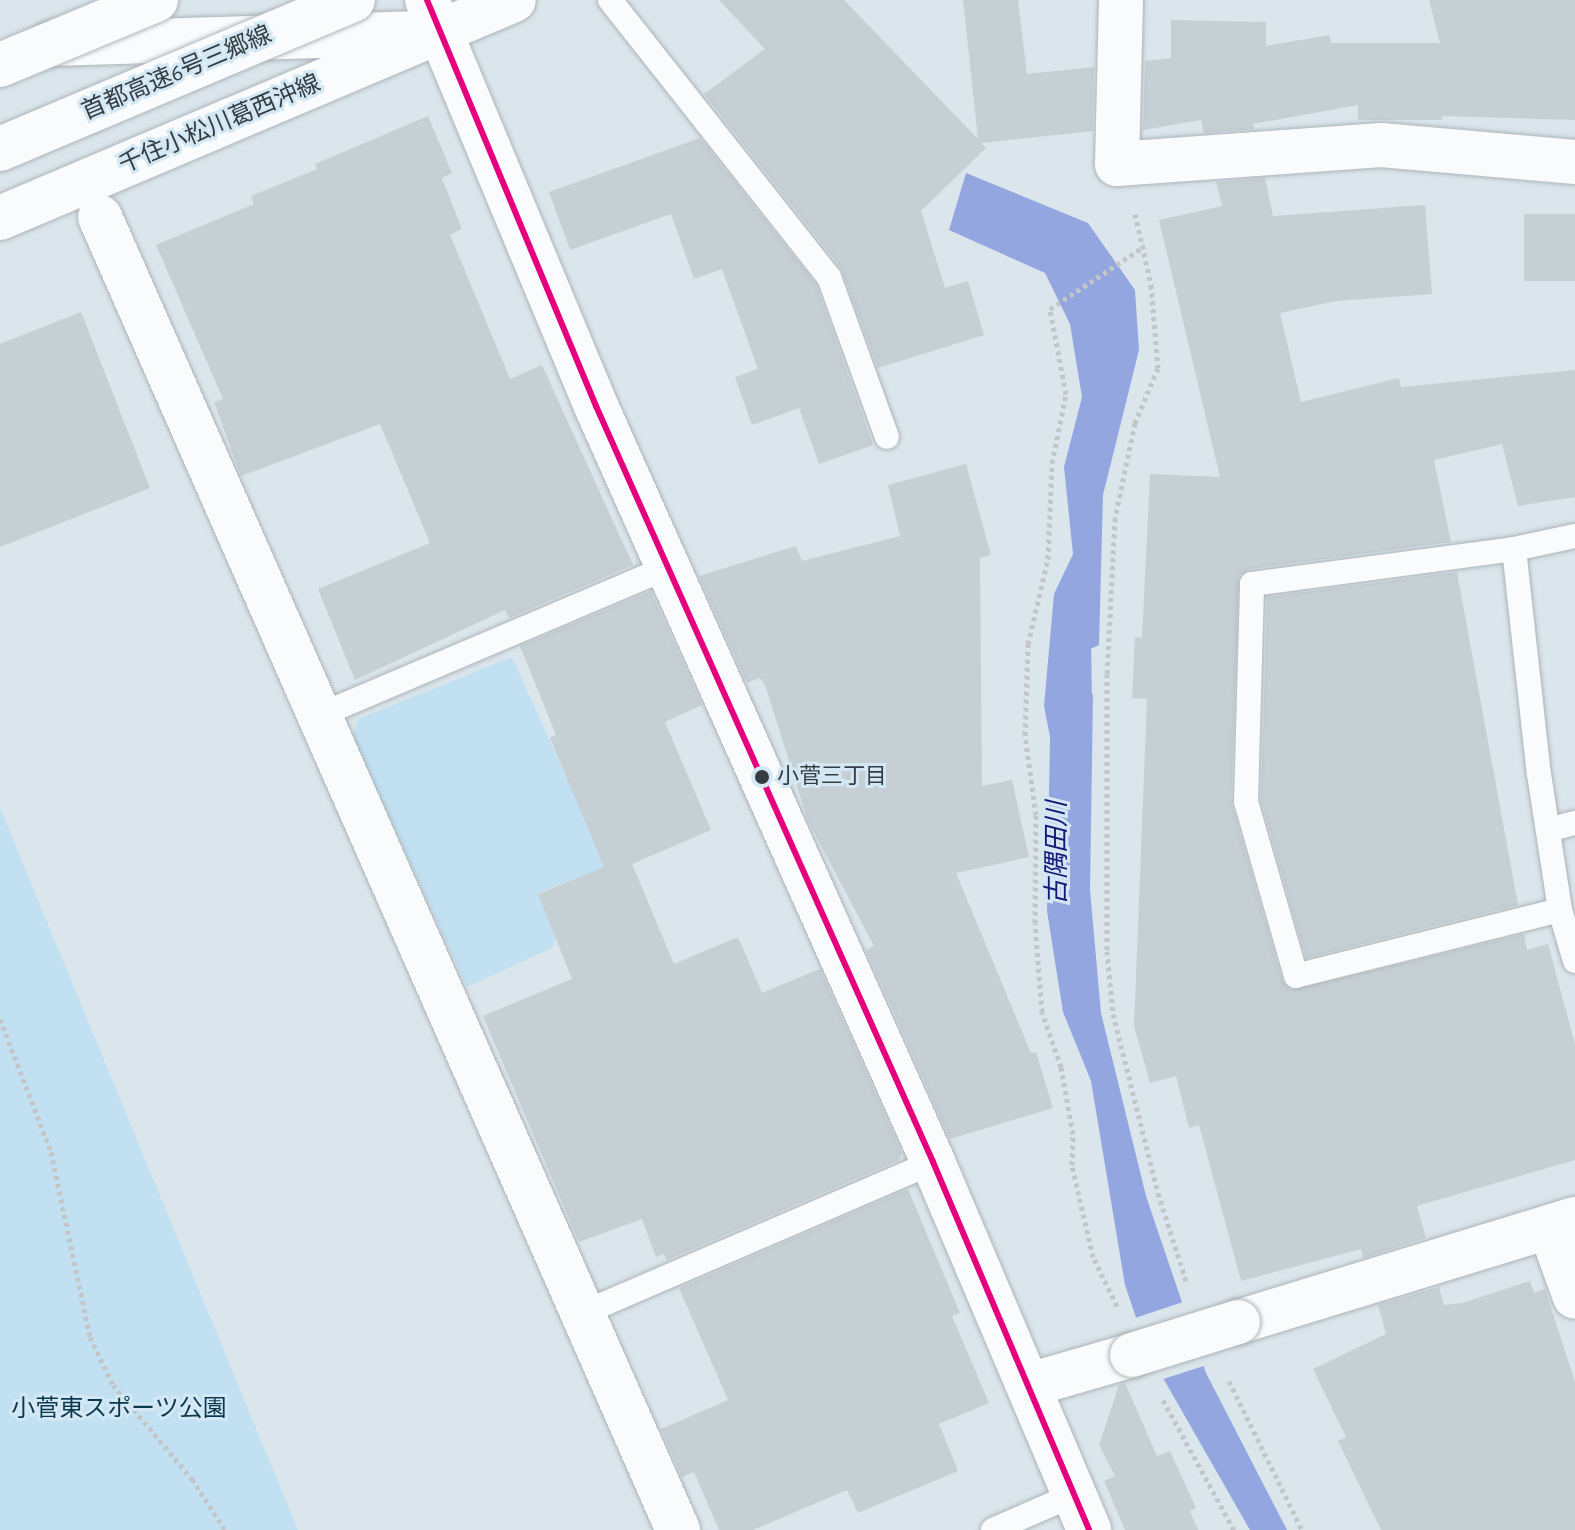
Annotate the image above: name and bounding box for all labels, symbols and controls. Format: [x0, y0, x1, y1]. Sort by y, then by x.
street label: 首都高速6号三郷線 [78, 21, 276, 127]
street label: 千住小松川葛西沖線 [115, 70, 325, 180]
place label: 小菅三丁目 [777, 764, 887, 790]
marker: 小菅三丁目 [754, 769, 770, 785]
water label: 古隅田川 [1042, 801, 1074, 905]
park label: 小菅東スポーツ公園 [11, 1396, 227, 1424]

